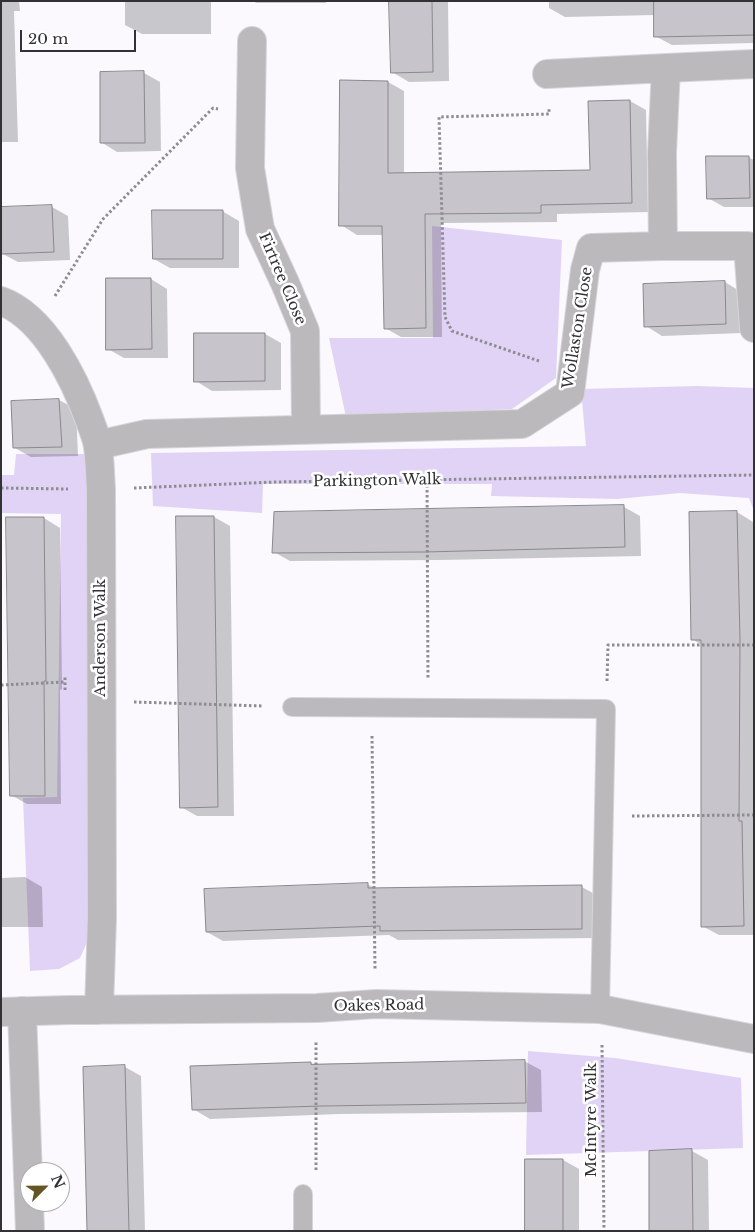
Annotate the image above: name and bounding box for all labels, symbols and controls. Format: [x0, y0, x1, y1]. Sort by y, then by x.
scale bar [22, 20, 139, 52]
text: 20 m [28, 29, 68, 48]
street label: Firtree Close [254, 230, 310, 328]
street label: Wollaston Close [559, 266, 597, 390]
street label: Parkington Walk [313, 471, 441, 491]
street label: Anderson Walk [92, 579, 110, 697]
street label: Oakes Road [333, 996, 425, 1016]
street label: McIntyre Walk [583, 1063, 601, 1177]
north arrow [20, 1162, 70, 1212]
text: N [47, 1172, 69, 1191]

